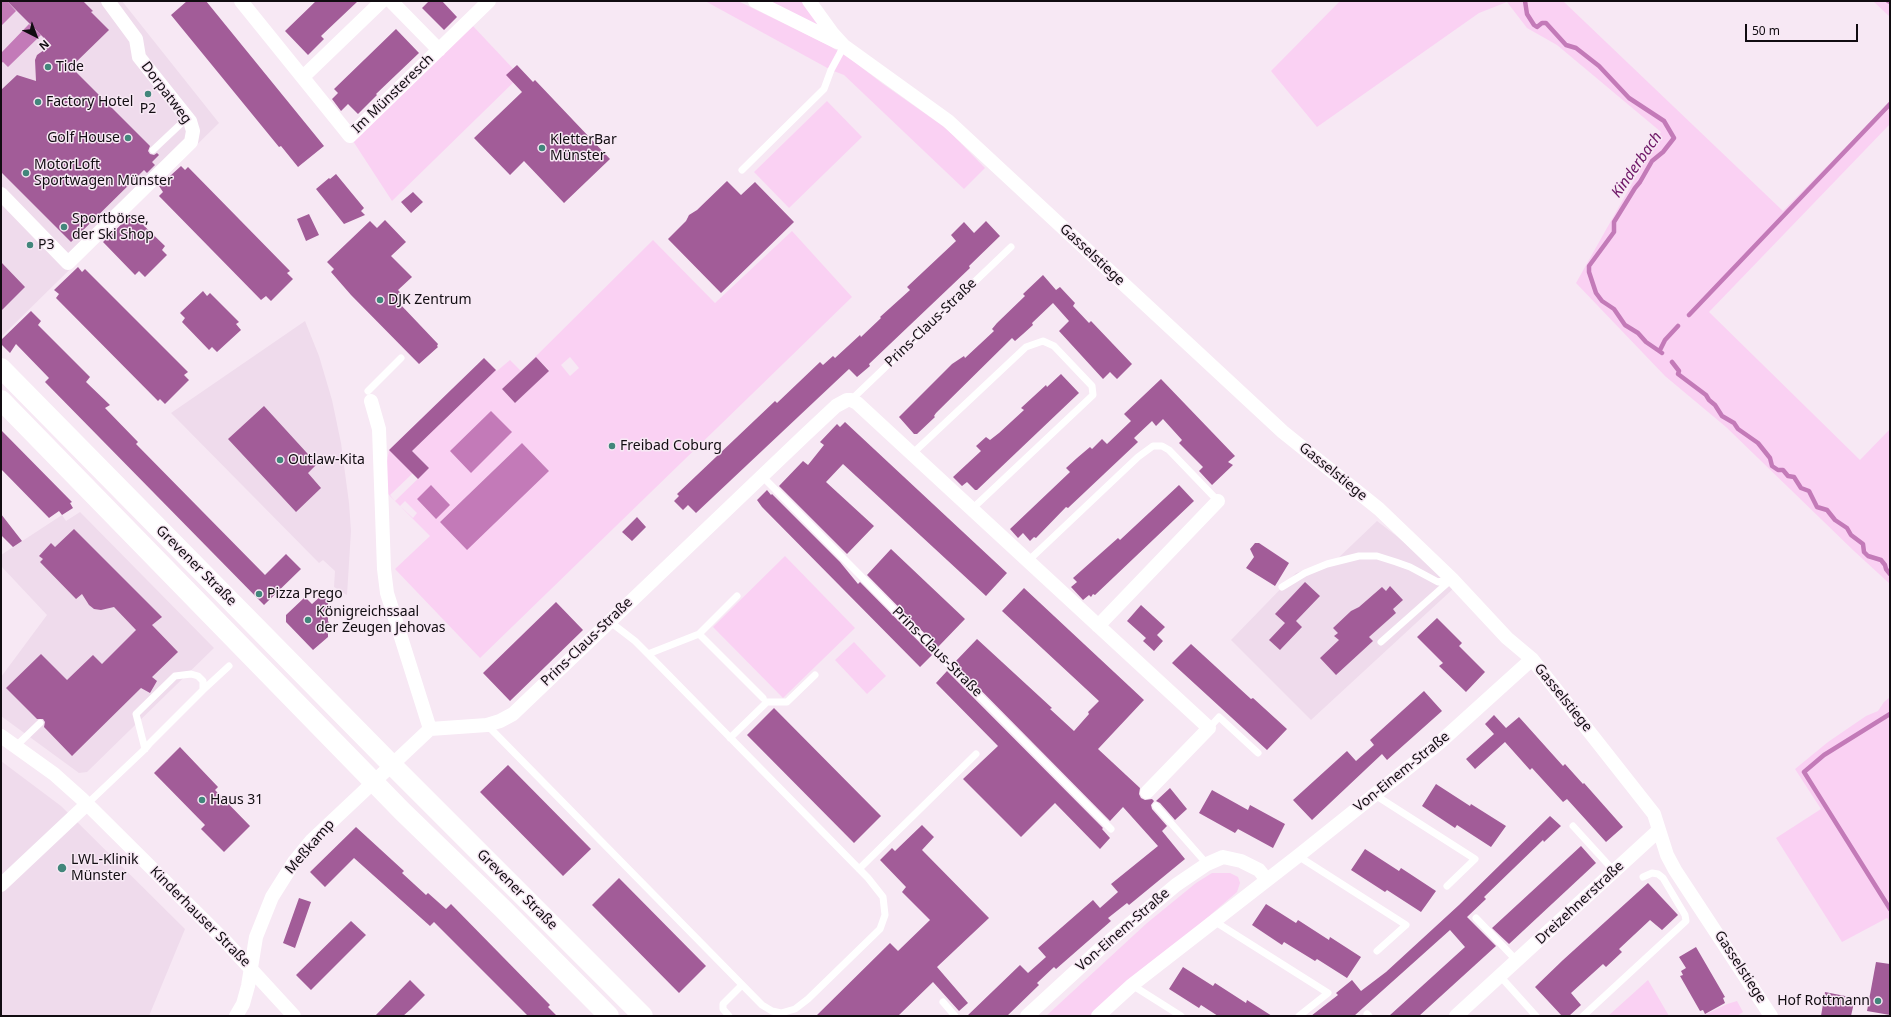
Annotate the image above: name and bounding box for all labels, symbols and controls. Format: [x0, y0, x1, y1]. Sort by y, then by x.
north arrow [16, 16, 56, 56]
scale bar [1747, 16, 1860, 42]
text: 50 m [1752, 22, 1780, 39]
text: N [36, 37, 53, 54]
street label: Im Münsteresch [349, 51, 437, 137]
place label: Tide [56, 59, 84, 75]
street label: Dorpatweg [137, 59, 195, 127]
marker: Tide [43, 62, 53, 72]
marker: P2 [143, 89, 153, 99]
place label: Factory Hotel [46, 94, 133, 110]
marker: Factory Hotel [33, 97, 43, 107]
place label: P2 [140, 101, 156, 117]
water label: Kinderbach [1608, 129, 1666, 201]
place label: Golf House [47, 130, 120, 146]
place label: KletterBar Münster [550, 132, 617, 164]
marker: Golf House [123, 133, 133, 143]
marker: KletterBar Münster [537, 143, 547, 153]
place label: MotorLoft Sportwagen Münster [34, 157, 173, 190]
marker: MotorLoft Sportwagen Münster [21, 168, 31, 178]
place label: Sportbörse, der Ski Shop [72, 211, 154, 244]
street label: Gasselstiege [1056, 221, 1128, 289]
marker: Sportbörse, der Ski Shop [59, 222, 69, 232]
place label: P3 [38, 237, 54, 253]
marker: P3 [25, 240, 35, 250]
street label: Prins-Claus-Straße [882, 275, 980, 371]
place label: DJK Zentrum [388, 292, 471, 308]
marker: DJK Zentrum [375, 295, 385, 305]
place label: Freibad Coburg [620, 438, 722, 454]
street label: Gasselstiege [1296, 439, 1370, 505]
marker: Freibad Coburg [607, 441, 617, 451]
place label: Outlaw-Kita [288, 452, 365, 468]
marker: Outlaw-Kita [275, 455, 285, 465]
street label: Grevener Straße [152, 522, 240, 610]
place label: Pizza Prego [267, 586, 343, 602]
marker: Pizza Prego [254, 589, 264, 599]
street label: Prins-Claus-Straße [538, 594, 636, 690]
street label: Prins-Claus-Straße [888, 603, 986, 701]
place label: Königreichssaal der Zeugen Jehovas [316, 604, 446, 636]
marker: Königreichssaal der Zeugen Jehovas [303, 615, 313, 625]
street label: Gasselstiege [1530, 661, 1596, 735]
street label: Von-Einem-Straße [1351, 728, 1453, 816]
place label: Haus 31 [210, 792, 263, 808]
marker: Haus 31 [197, 795, 207, 805]
street label: Meßkamp [282, 816, 338, 878]
street label: Grevener Straße [473, 846, 561, 934]
place label: LWL-Klinik Münster [71, 852, 139, 884]
street label: Dreizehnerstraße [1532, 858, 1628, 948]
marker: LWL-Klinik Münster [56, 862, 68, 874]
street label: Kinderhauser Straße [146, 863, 254, 971]
street label: Von-Einem-Straße [1073, 885, 1173, 975]
street label: Gasselstiege [1710, 928, 1770, 1006]
place label: Hof Rottmann [1777, 993, 1870, 1009]
marker: Hof Rottmann [1873, 996, 1883, 1006]

